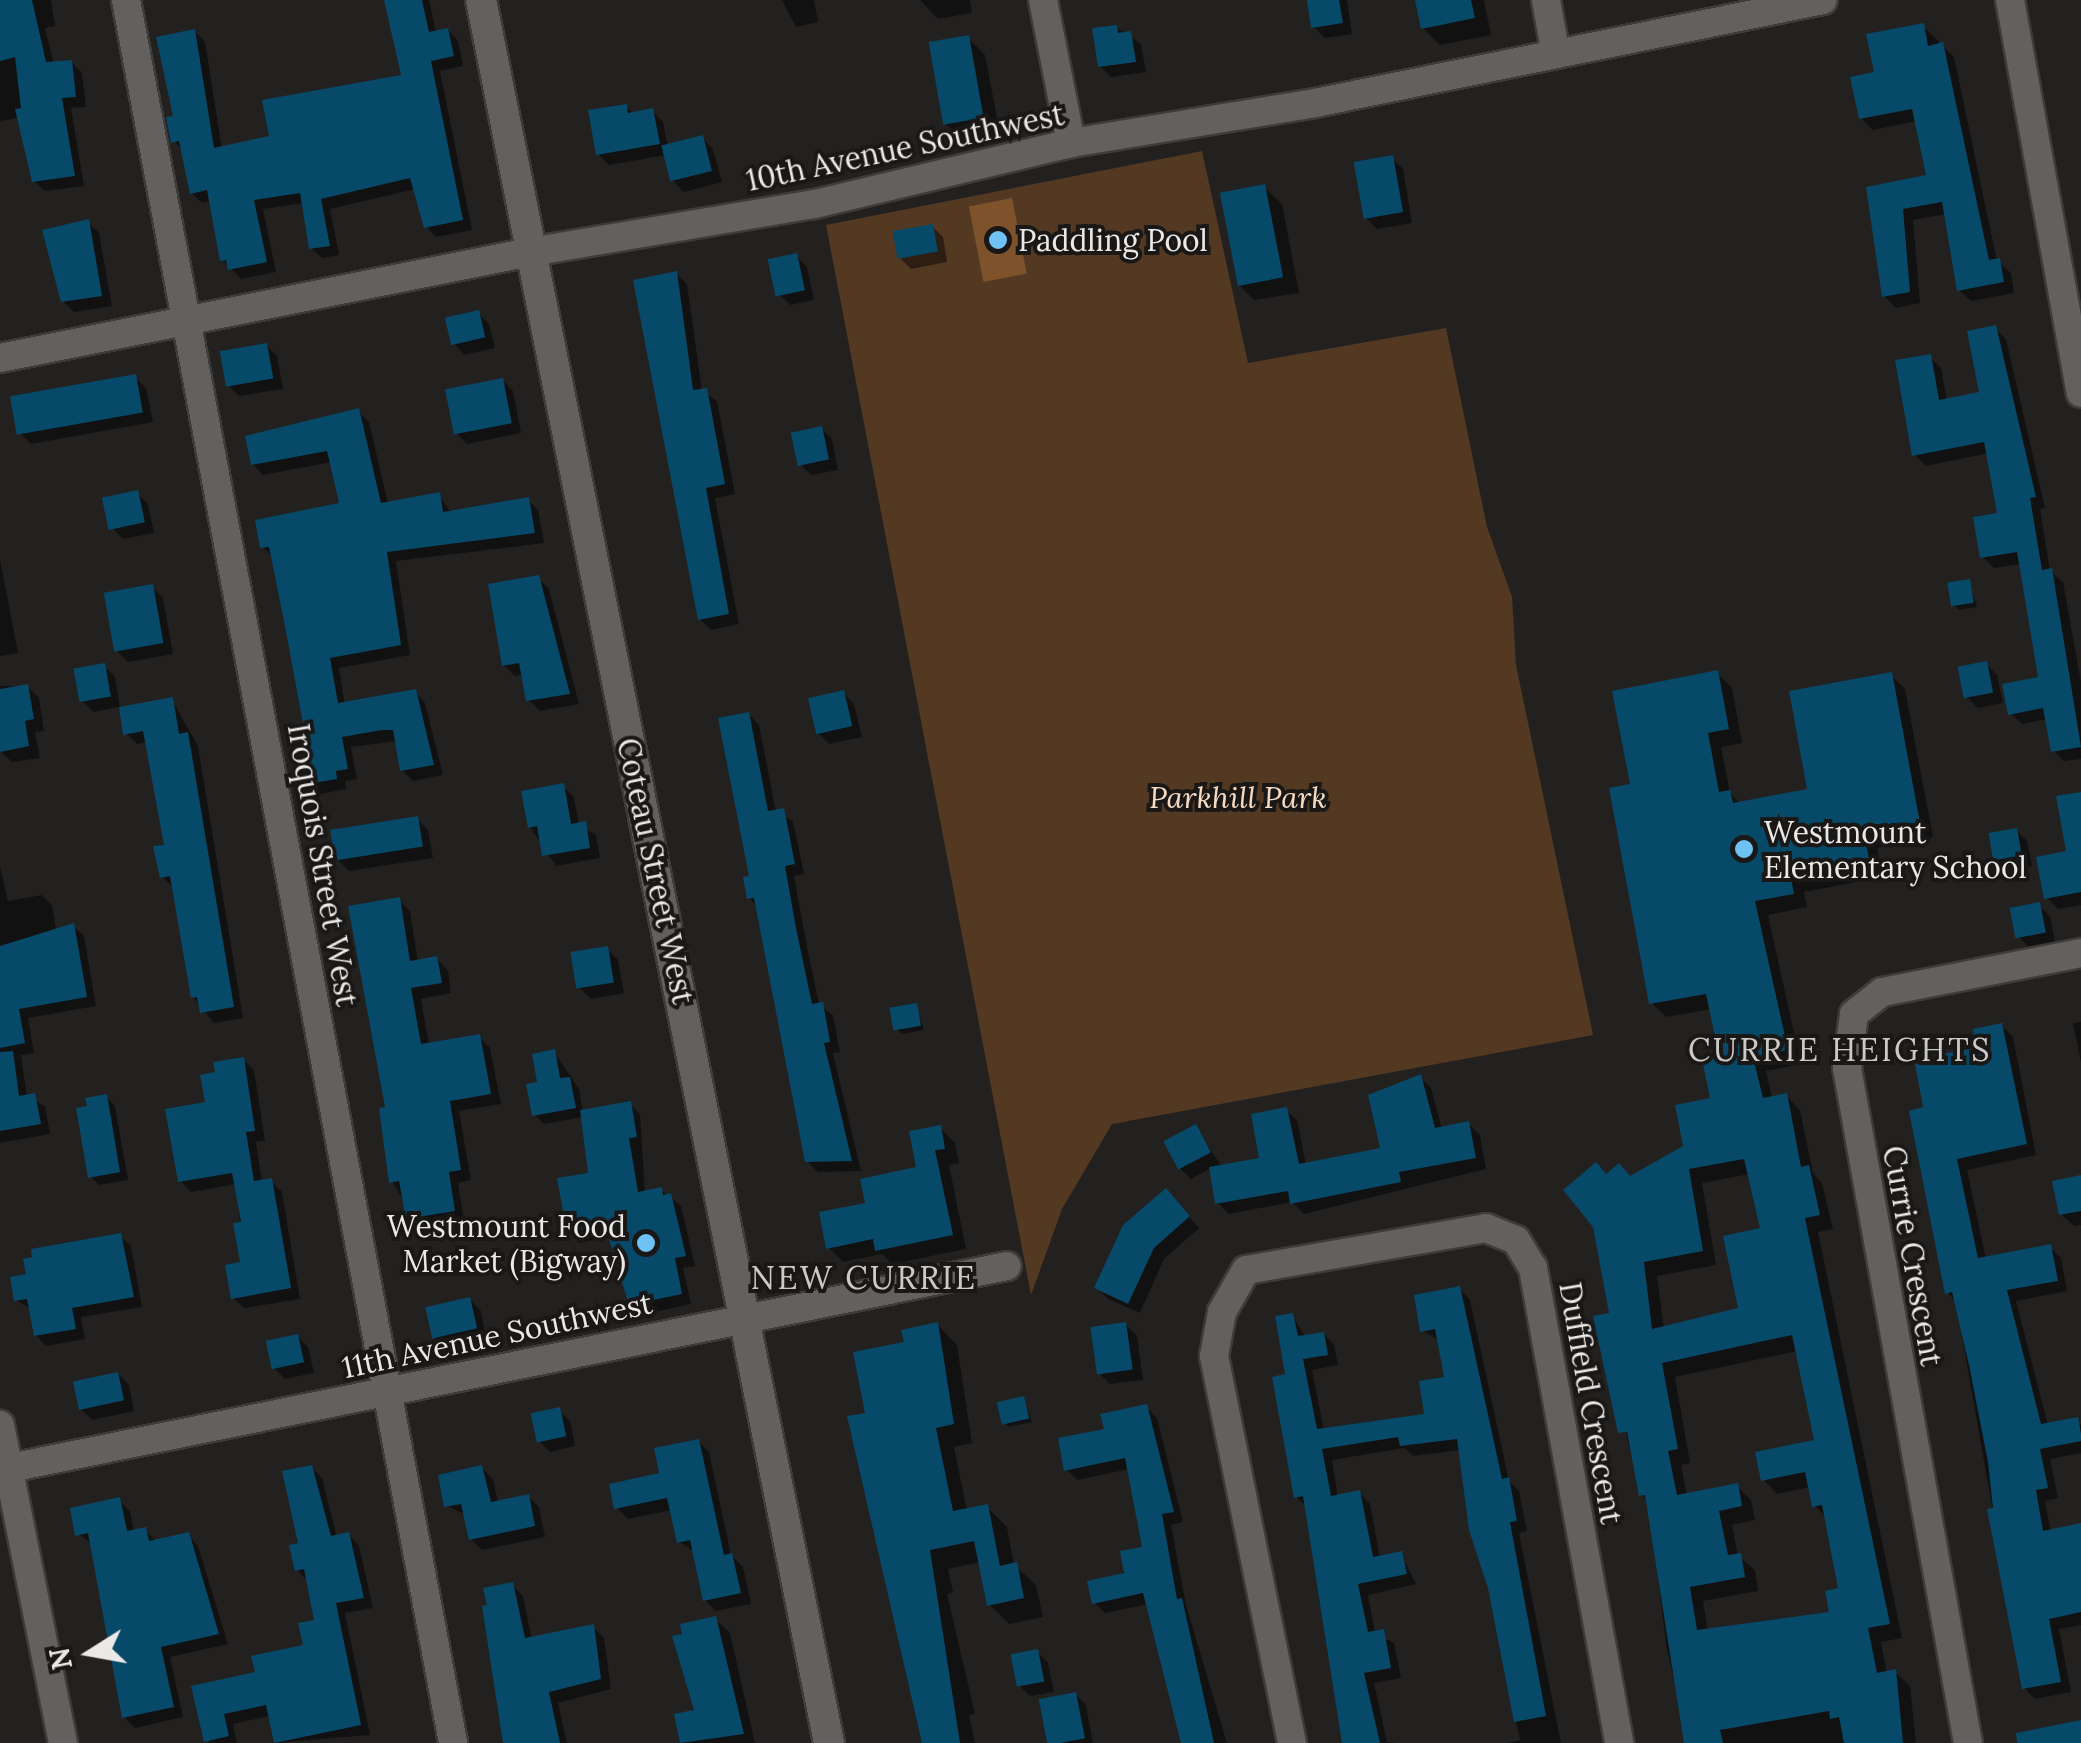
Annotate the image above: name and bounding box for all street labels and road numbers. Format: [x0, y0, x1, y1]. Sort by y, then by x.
street label: 10th Avenue Southwest [743, 96, 1067, 198]
street label: Iroquois Street West [280, 721, 366, 1009]
street label: Coteau Street West [610, 735, 702, 1007]
street label: Currie Crescent [1876, 1143, 1950, 1369]
street label: Duffield Crescent [1552, 1279, 1630, 1527]
street label: 11th Avenue Southwest [339, 1285, 655, 1385]

